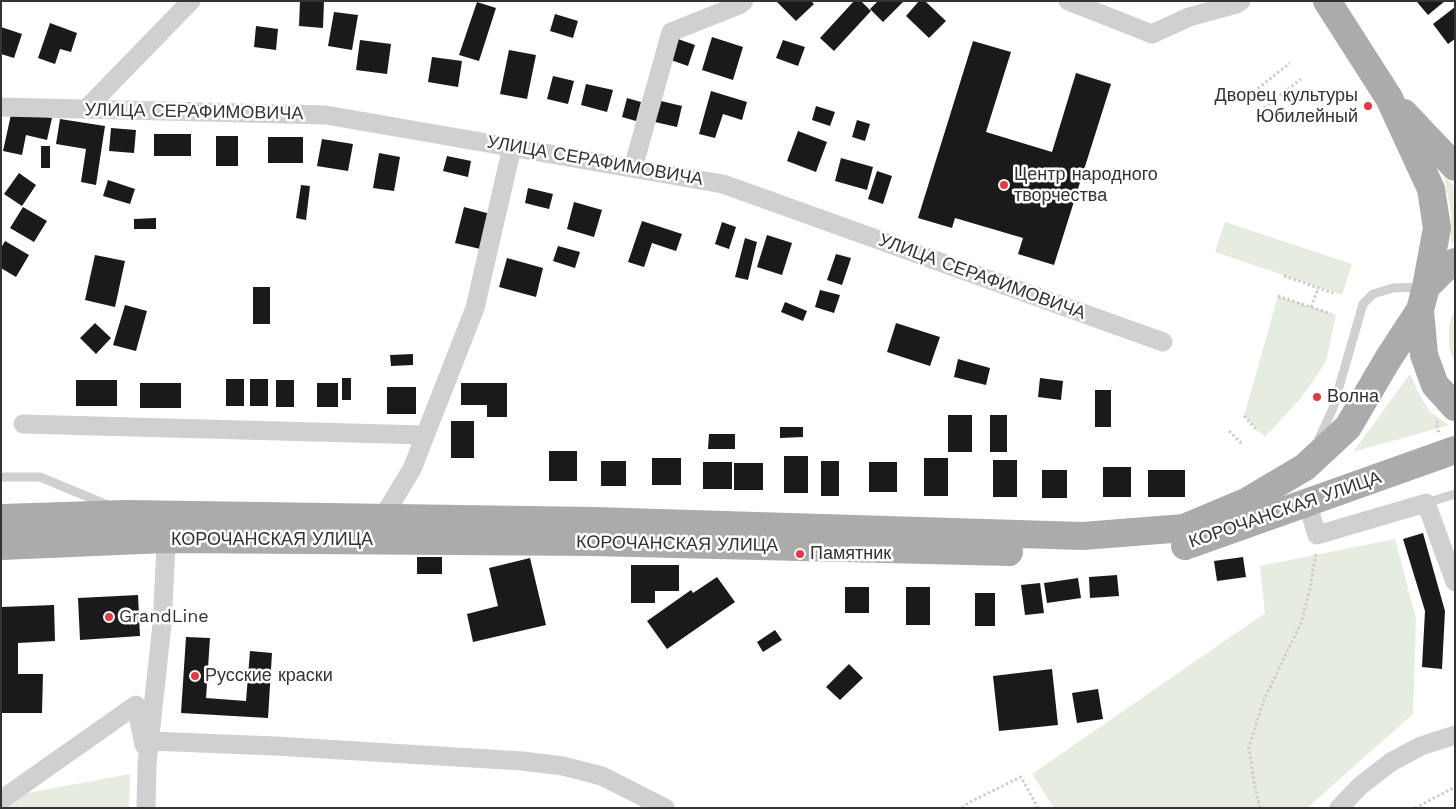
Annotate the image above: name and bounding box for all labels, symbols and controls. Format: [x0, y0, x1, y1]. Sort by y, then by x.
place label: Дворец культуры Юбилейный [1215, 85, 1358, 128]
street label: УЛИЦА СЕРАФИМОВИЧА [84, 99, 304, 125]
marker: Дворец культуры Юбилейный [1362, 100, 1374, 112]
street label: УЛИЦА СЕРАФИМОВИЧА [485, 131, 705, 191]
place label: Центр народного творчества [1014, 164, 1158, 206]
marker: Центр народного творчества [998, 179, 1010, 191]
street label: УЛИЦА СЕРАФИМОВИЧА [875, 229, 1089, 325]
place label: Волна [1327, 386, 1379, 408]
marker: Волна [1311, 391, 1323, 403]
street label: КОРОЧАНСКАЯ УЛИЦА [1186, 467, 1384, 553]
street label: КОРОЧАНСКАЯ УЛИЦА [171, 529, 373, 551]
street label: КОРОЧАНСКАЯ УЛИЦА [576, 531, 778, 557]
place label: Памятник [810, 543, 891, 565]
marker: Памятник [794, 548, 806, 560]
place label: GrandLine [119, 606, 209, 628]
marker: GrandLine [103, 611, 115, 623]
place label: Русские краски [205, 665, 333, 687]
marker: Русские краски [189, 670, 201, 682]

